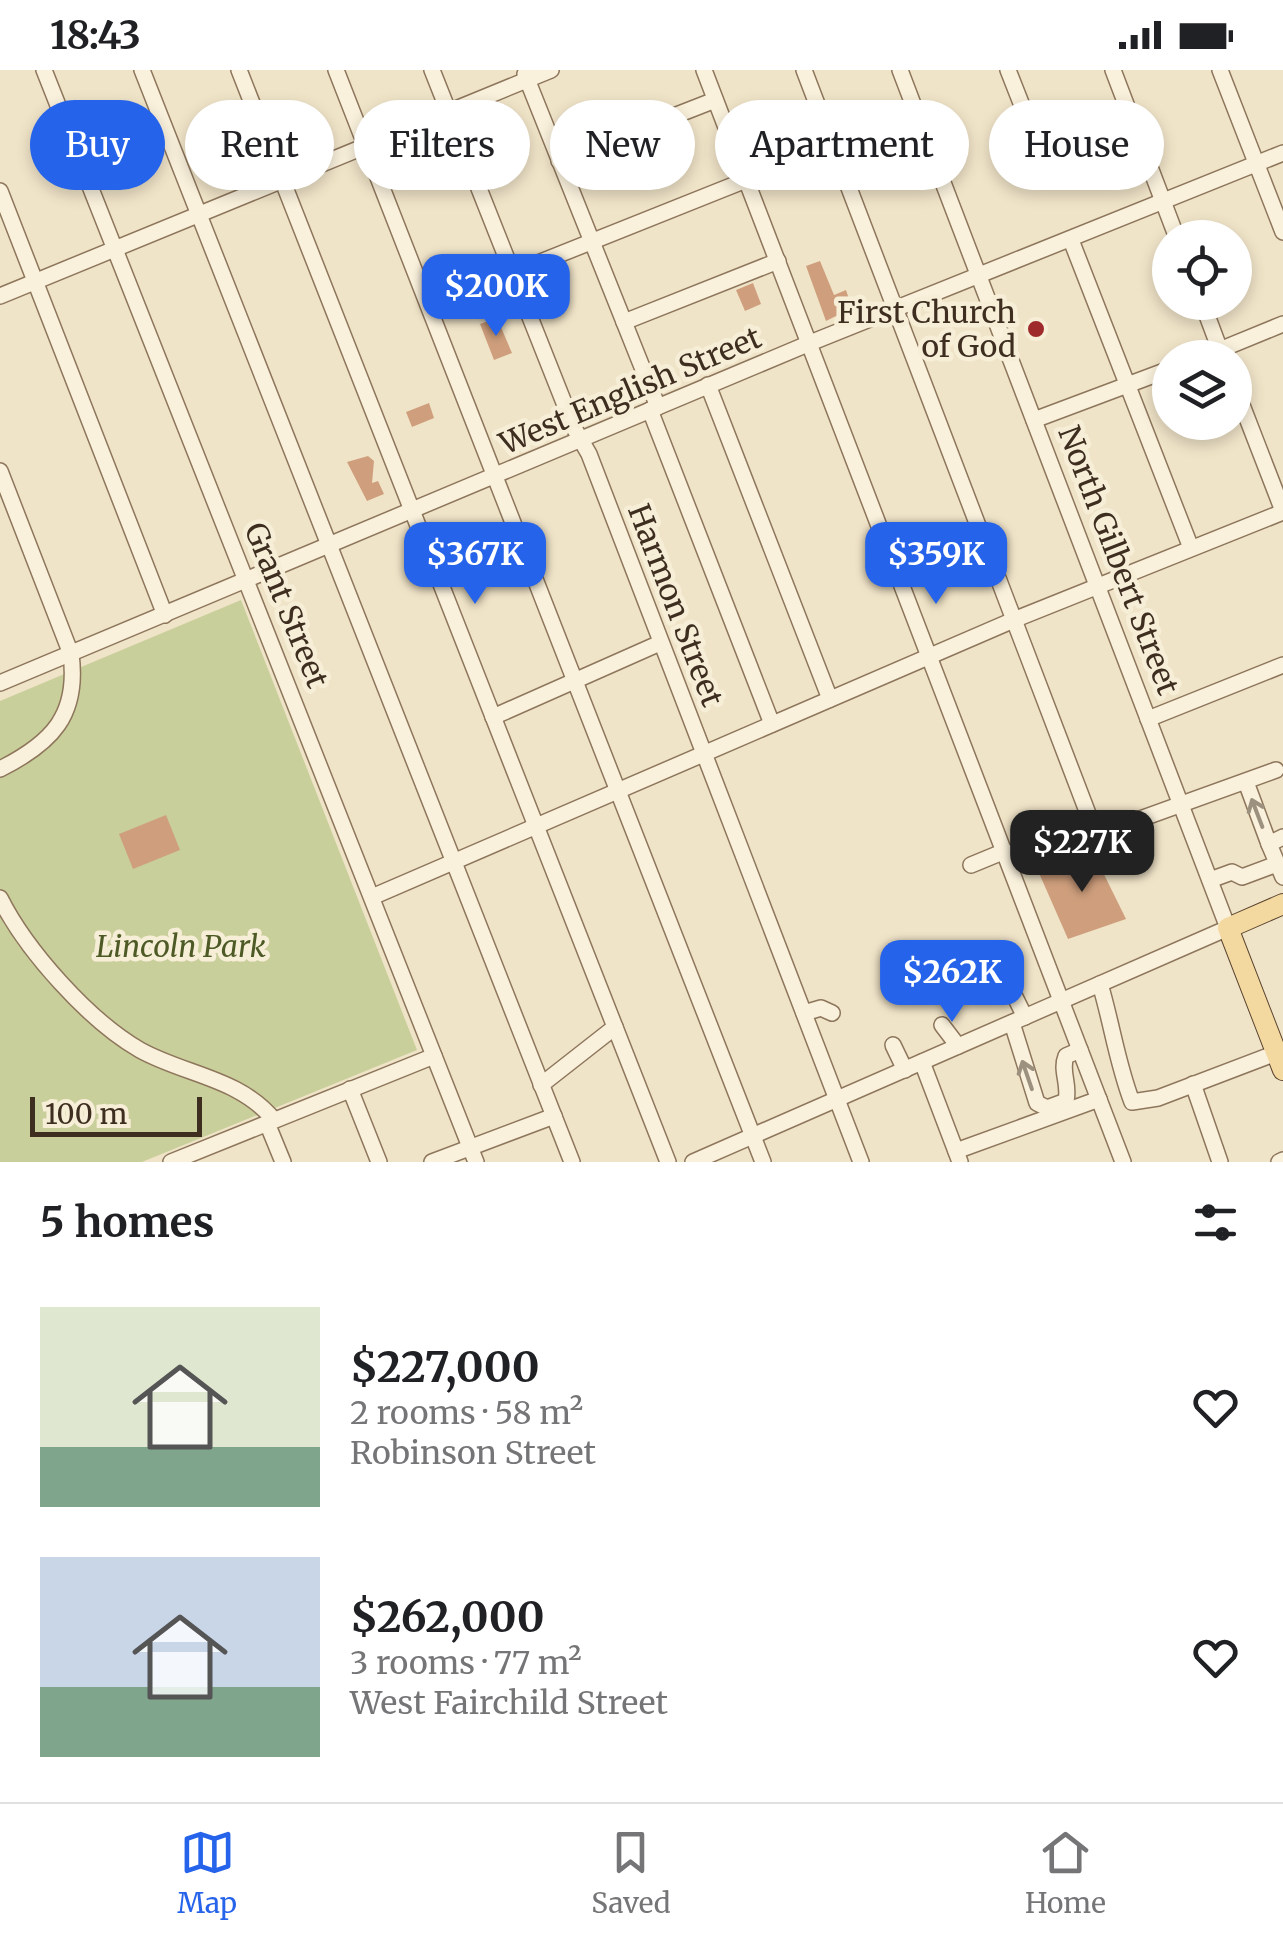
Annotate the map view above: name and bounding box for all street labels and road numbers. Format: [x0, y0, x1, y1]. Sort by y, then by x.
street label: West English Street [493, 318, 767, 463]
street label: North Gilbert Street [1050, 420, 1188, 700]
street label: Harmon Street [620, 499, 732, 712]
street label: Grant Street [237, 517, 337, 693]

